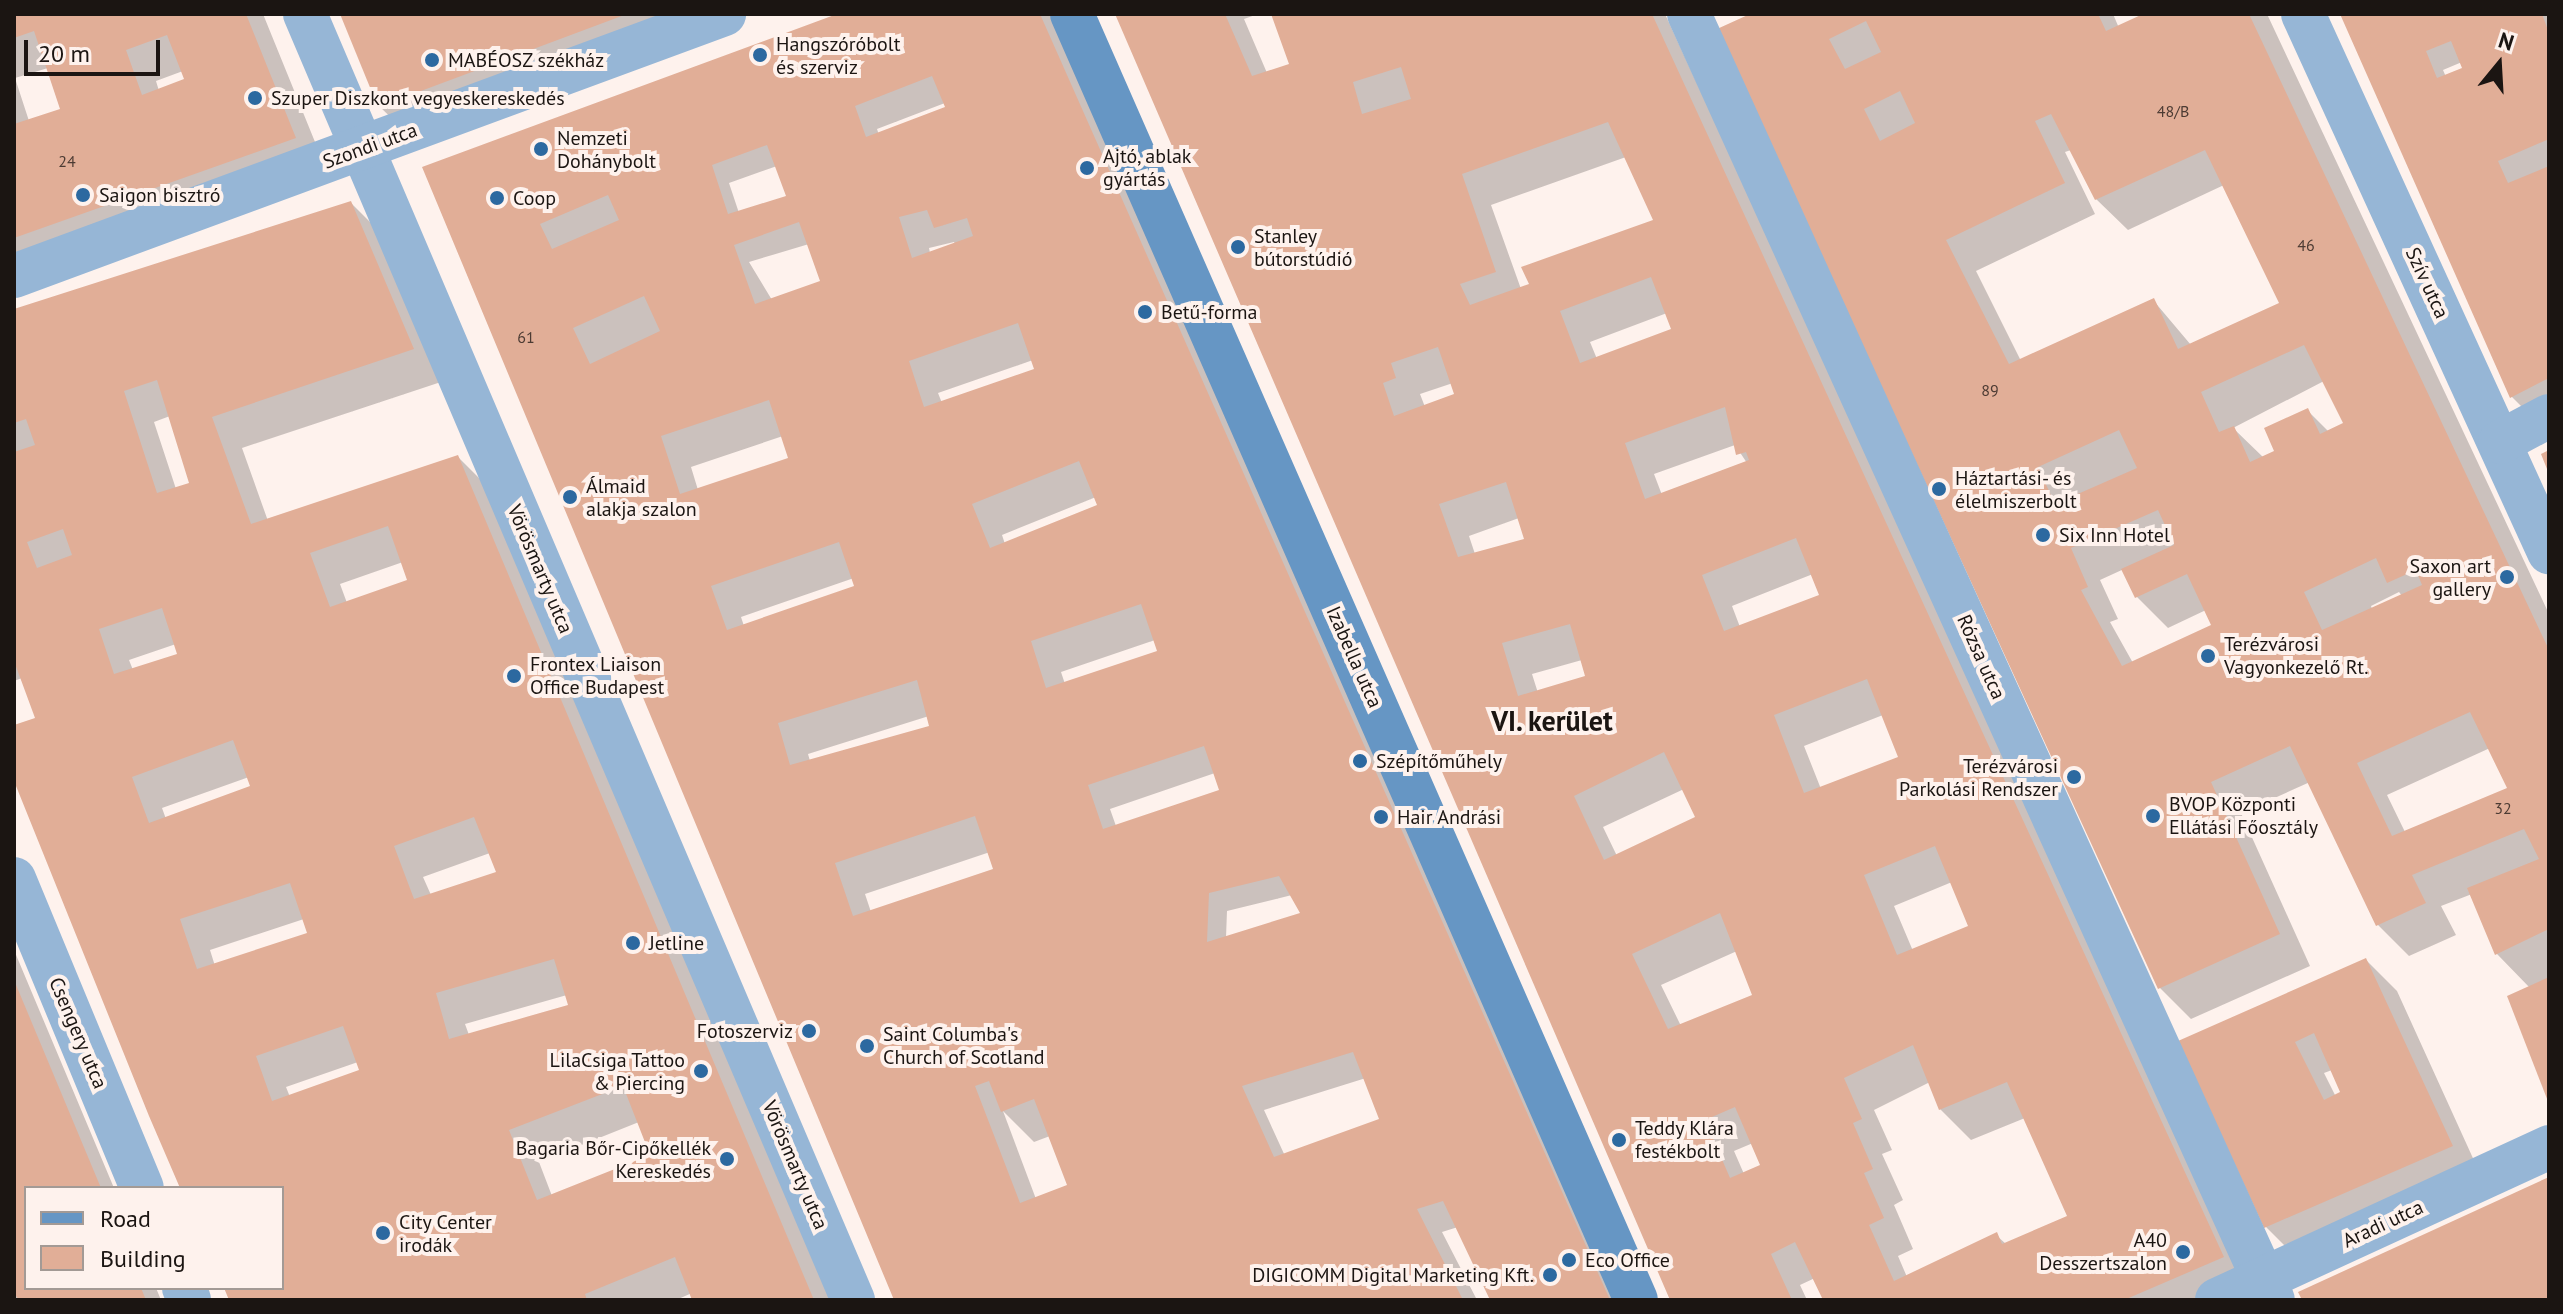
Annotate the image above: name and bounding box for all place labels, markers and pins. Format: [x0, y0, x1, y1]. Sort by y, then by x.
place label: Hangszóróbolt és szerviz [776, 32, 900, 79]
marker: Hangszóróbolt és szerviz [751, 46, 769, 64]
place label: MABÉOSZ székház [448, 48, 605, 72]
marker: MABÉOSZ székház [423, 51, 441, 69]
place label: Szuper Diszkont vegyeskereskedés [271, 86, 565, 110]
marker: Szuper Diszkont vegyeskereskedés [246, 89, 264, 107]
place label: Nemzeti Dohánybolt [557, 126, 656, 173]
marker: Nemzeti Dohánybolt [532, 140, 550, 158]
place label: Ajtó, ablak gyártás [1103, 144, 1193, 191]
marker: Ajtó, ablak gyártás [1078, 159, 1096, 177]
place label: Saigon bisztró [99, 183, 220, 207]
marker: Saigon bisztró [74, 186, 92, 204]
place label: Coop [513, 186, 556, 210]
marker: Coop [488, 189, 506, 207]
place label: Stanley bútorstúdió [1254, 224, 1352, 271]
marker: Stanley bútorstúdió [1229, 238, 1247, 256]
place label: Betű-forma [1161, 300, 1257, 324]
marker: Betű-forma [1136, 303, 1154, 321]
place label: Háztartási- és élelmiszerbolt [1955, 466, 2077, 513]
place label: Álmaid alakja szalon [586, 474, 697, 521]
marker: Háztartási- és élelmiszerbolt [1930, 480, 1948, 498]
marker: Álmaid alakja szalon [561, 488, 579, 506]
place label: Six Inn Hotel [2059, 523, 2170, 547]
marker: Six Inn Hotel [2034, 526, 2052, 544]
place label: Saxon art gallery [2410, 554, 2491, 601]
marker: Saxon art gallery [2498, 568, 2516, 586]
place label: Terézvárosi Vagyonkezelő Rt. [2224, 632, 2369, 679]
marker: Terézvárosi Vagyonkezelő Rt. [2199, 647, 2217, 665]
place label: Frontex Liaison Office Budapest [530, 652, 664, 699]
marker: Frontex Liaison Office Budapest [505, 667, 523, 685]
place label: Szépítőműhely [1376, 749, 1502, 773]
marker: Szépítőműhely [1351, 752, 1369, 770]
place label: Terézvárosi Parkolási Rendszer [1899, 754, 2058, 801]
marker: Terézvárosi Parkolási Rendszer [2065, 768, 2083, 786]
place label: BVOP Központi Ellátási Főosztály [2169, 792, 2318, 839]
place label: Hair Andrási [1397, 805, 1502, 829]
marker: BVOP Központi Ellátási Főosztály [2144, 807, 2162, 825]
marker: Hair Andrási [1372, 808, 1390, 826]
place label: Jetline [649, 931, 704, 955]
marker: Jetline [624, 934, 642, 952]
place label: Fotoszerviz [697, 1019, 793, 1043]
marker: Fotoszerviz [800, 1022, 818, 1040]
place label: Saint Columba's Church of Scotland [883, 1022, 1045, 1069]
marker: Saint Columba's Church of Scotland [858, 1037, 876, 1055]
place label: LilaCsiga Tattoo & Piercing [549, 1048, 685, 1095]
marker: LilaCsiga Tattoo & Piercing [692, 1062, 710, 1080]
place label: Teddy Klára festékbolt [1635, 1116, 1735, 1163]
marker: Teddy Klára festékbolt [1610, 1131, 1628, 1149]
place label: Bagaria Bőr-Cipőkellék Kereskedés [516, 1136, 711, 1183]
marker: Bagaria Bőr-Cipőkellék Kereskedés [718, 1150, 736, 1168]
place label: City Center irodák [399, 1210, 493, 1257]
marker: City Center irodák [374, 1224, 392, 1242]
place label: A40 Desszertszalon [2039, 1228, 2167, 1275]
marker: A40 Desszertszalon [2174, 1243, 2192, 1261]
place label: Eco Office [1585, 1248, 1670, 1272]
marker: Eco Office [1560, 1251, 1578, 1269]
place label: DIGICOMM Digital Marketing Kft. [1252, 1263, 1534, 1287]
marker: DIGICOMM Digital Marketing Kft. [1541, 1266, 1559, 1284]

